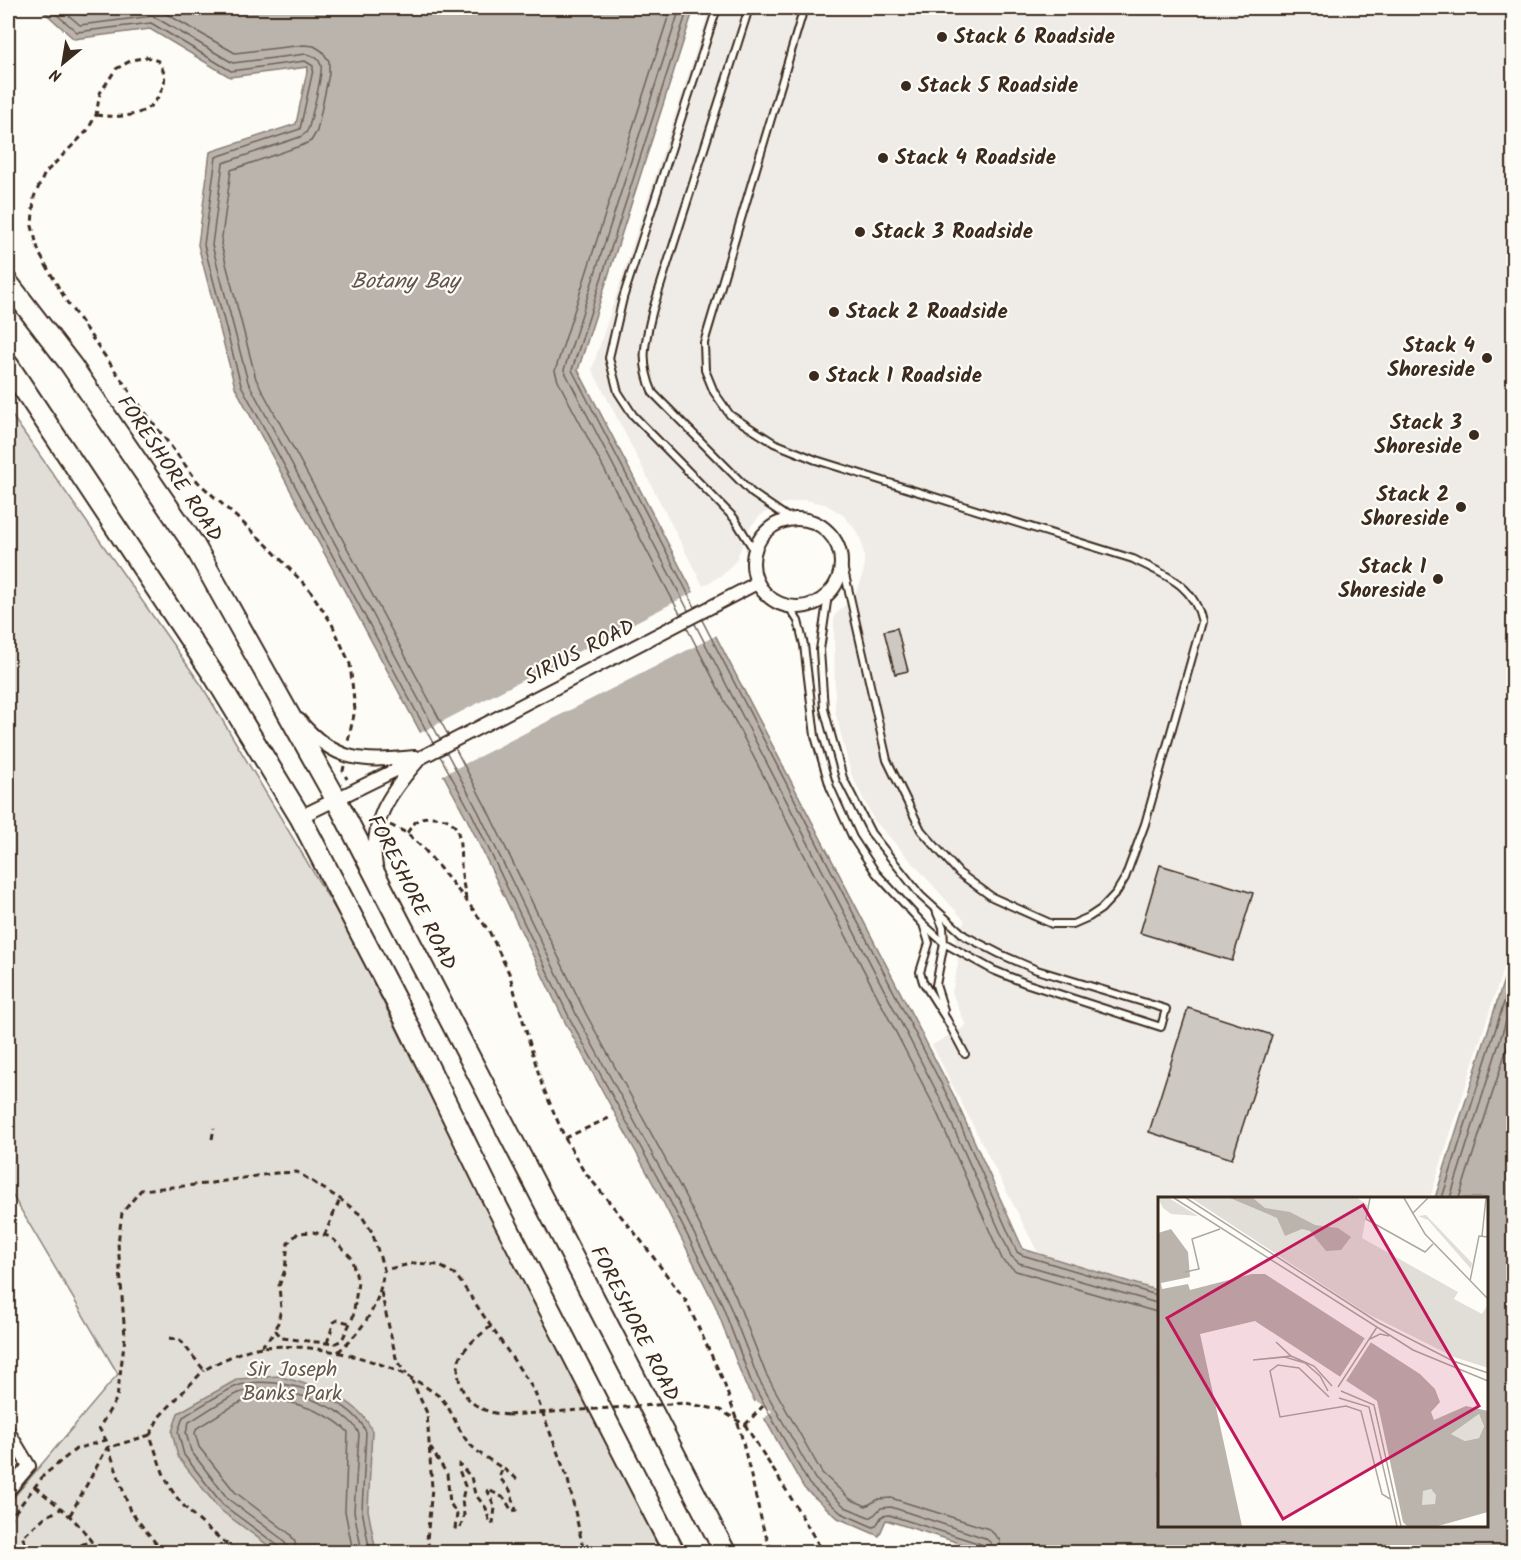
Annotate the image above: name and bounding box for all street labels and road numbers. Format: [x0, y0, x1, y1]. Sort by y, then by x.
street label: FORESHORE ROAD [108, 389, 230, 549]
street label: SIRIUS ROAD [519, 611, 641, 695]
street label: FORESHORE ROAD [357, 809, 465, 977]
street label: FORESHORE ROAD [580, 1240, 688, 1408]

